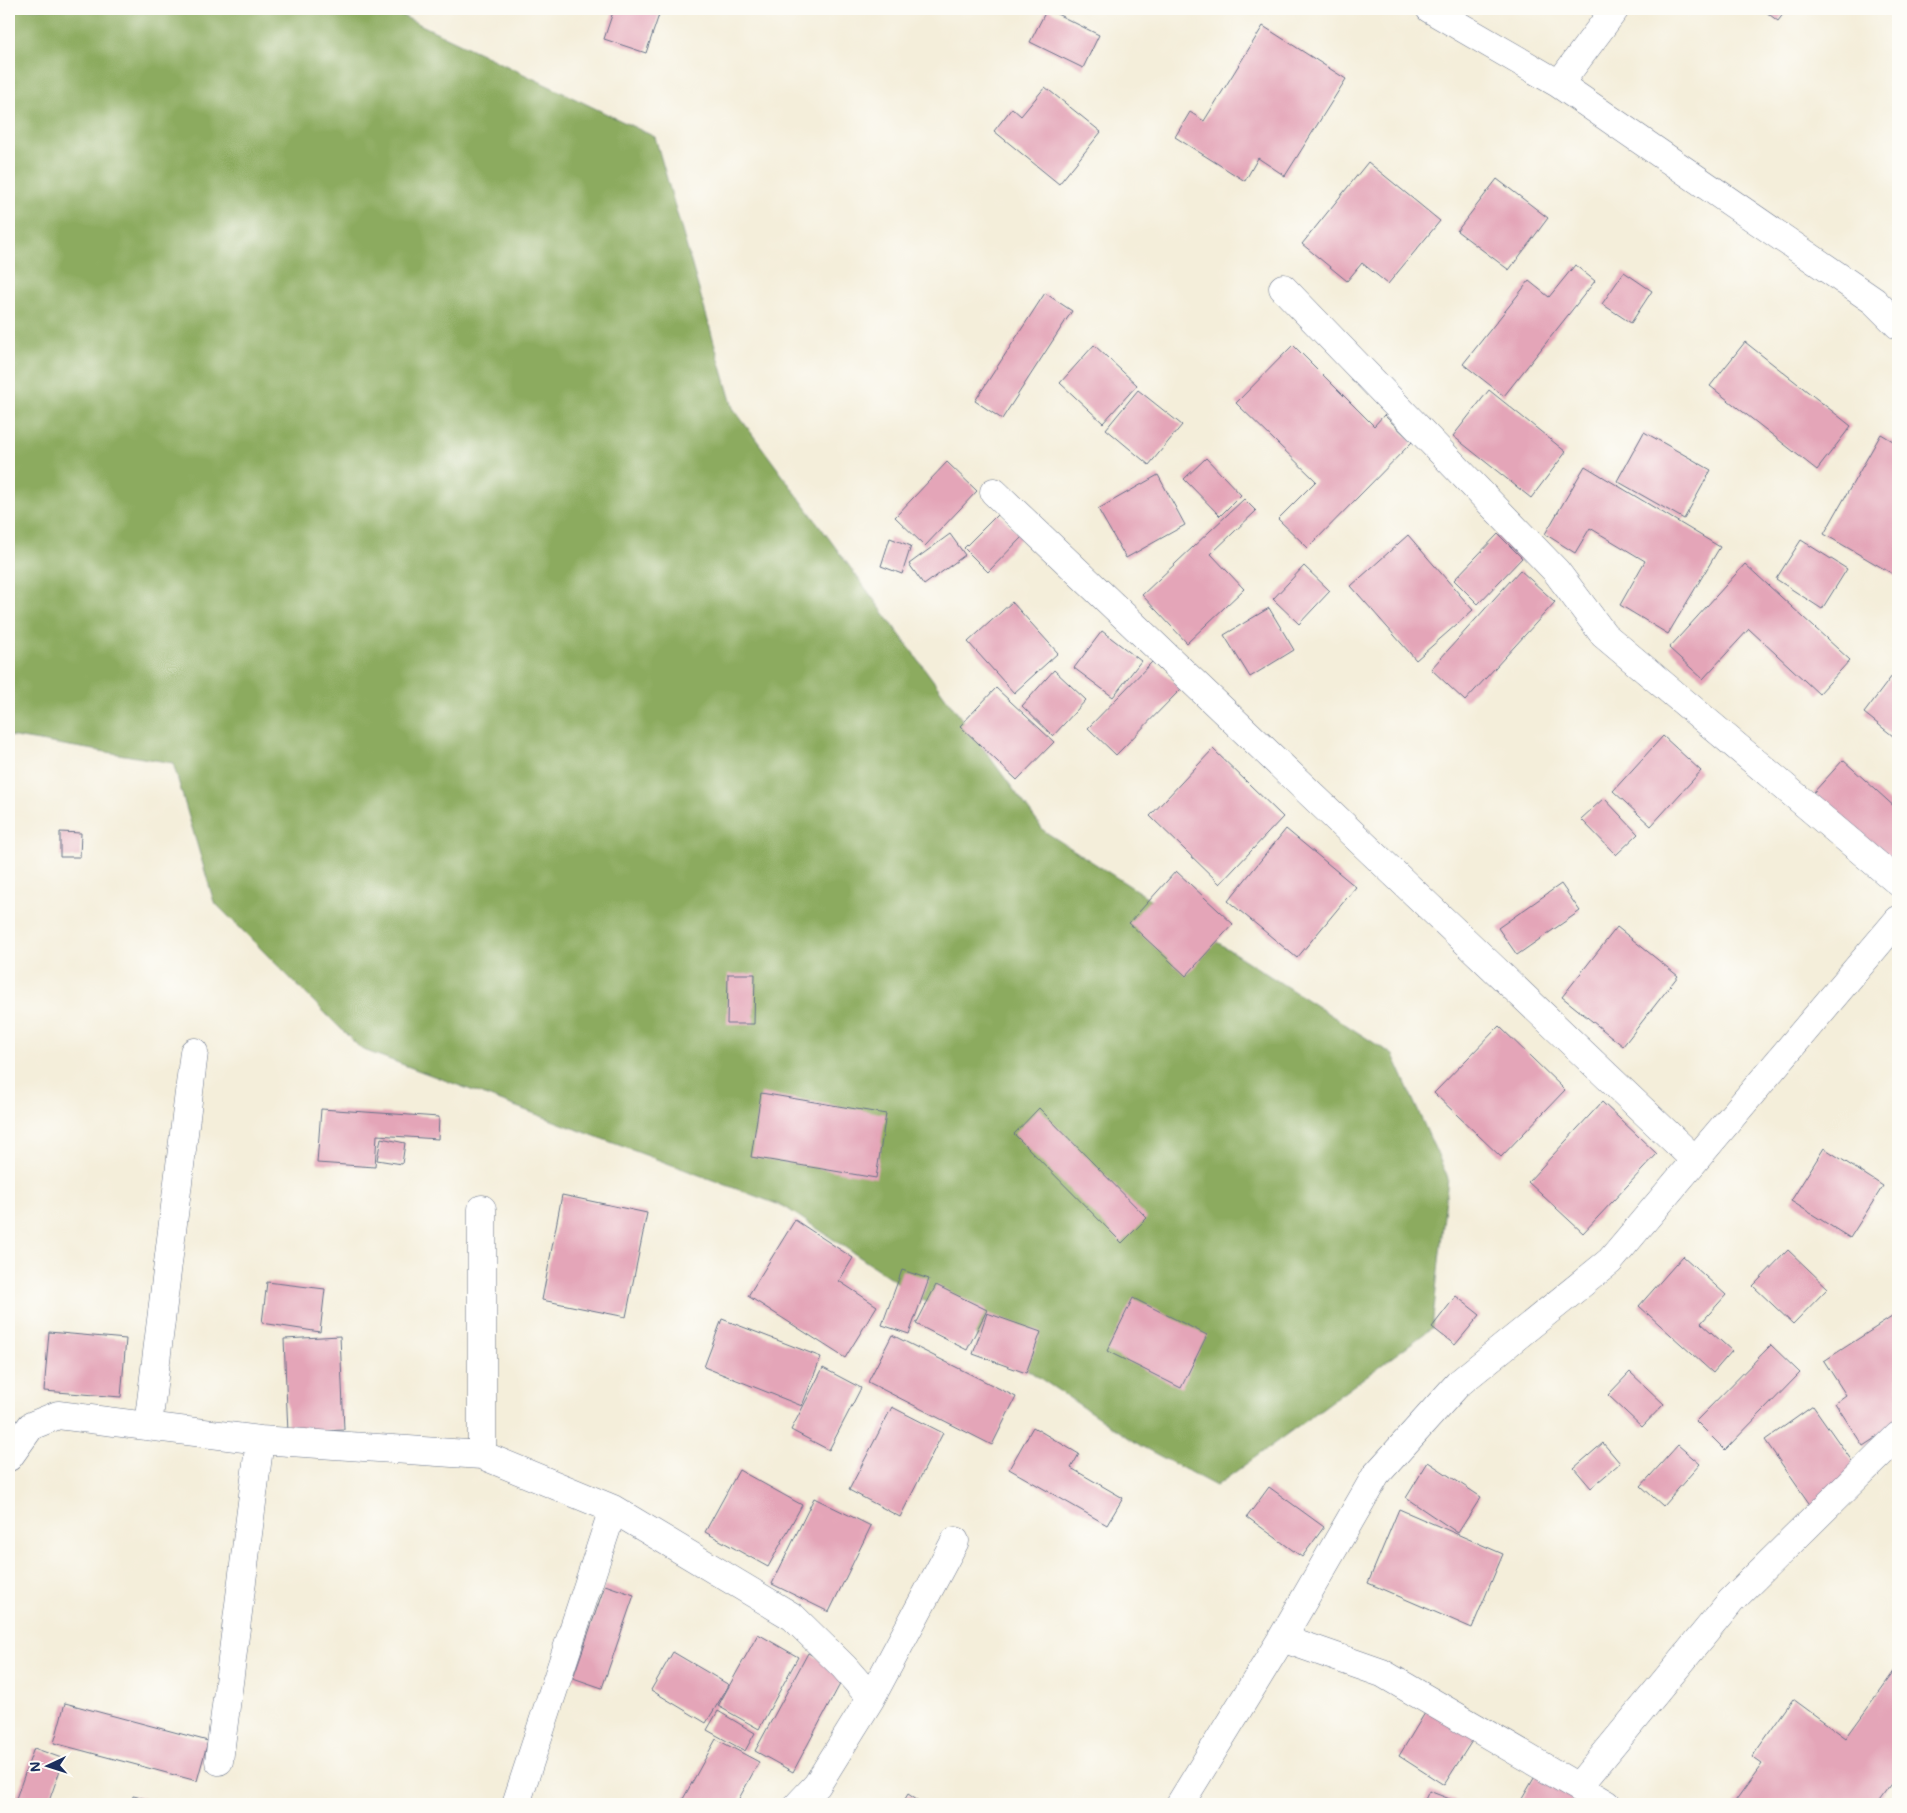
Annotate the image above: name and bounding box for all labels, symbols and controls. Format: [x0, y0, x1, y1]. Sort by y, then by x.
north arrow [22, 1740, 72, 1790]
text: N [25, 1761, 44, 1773]

